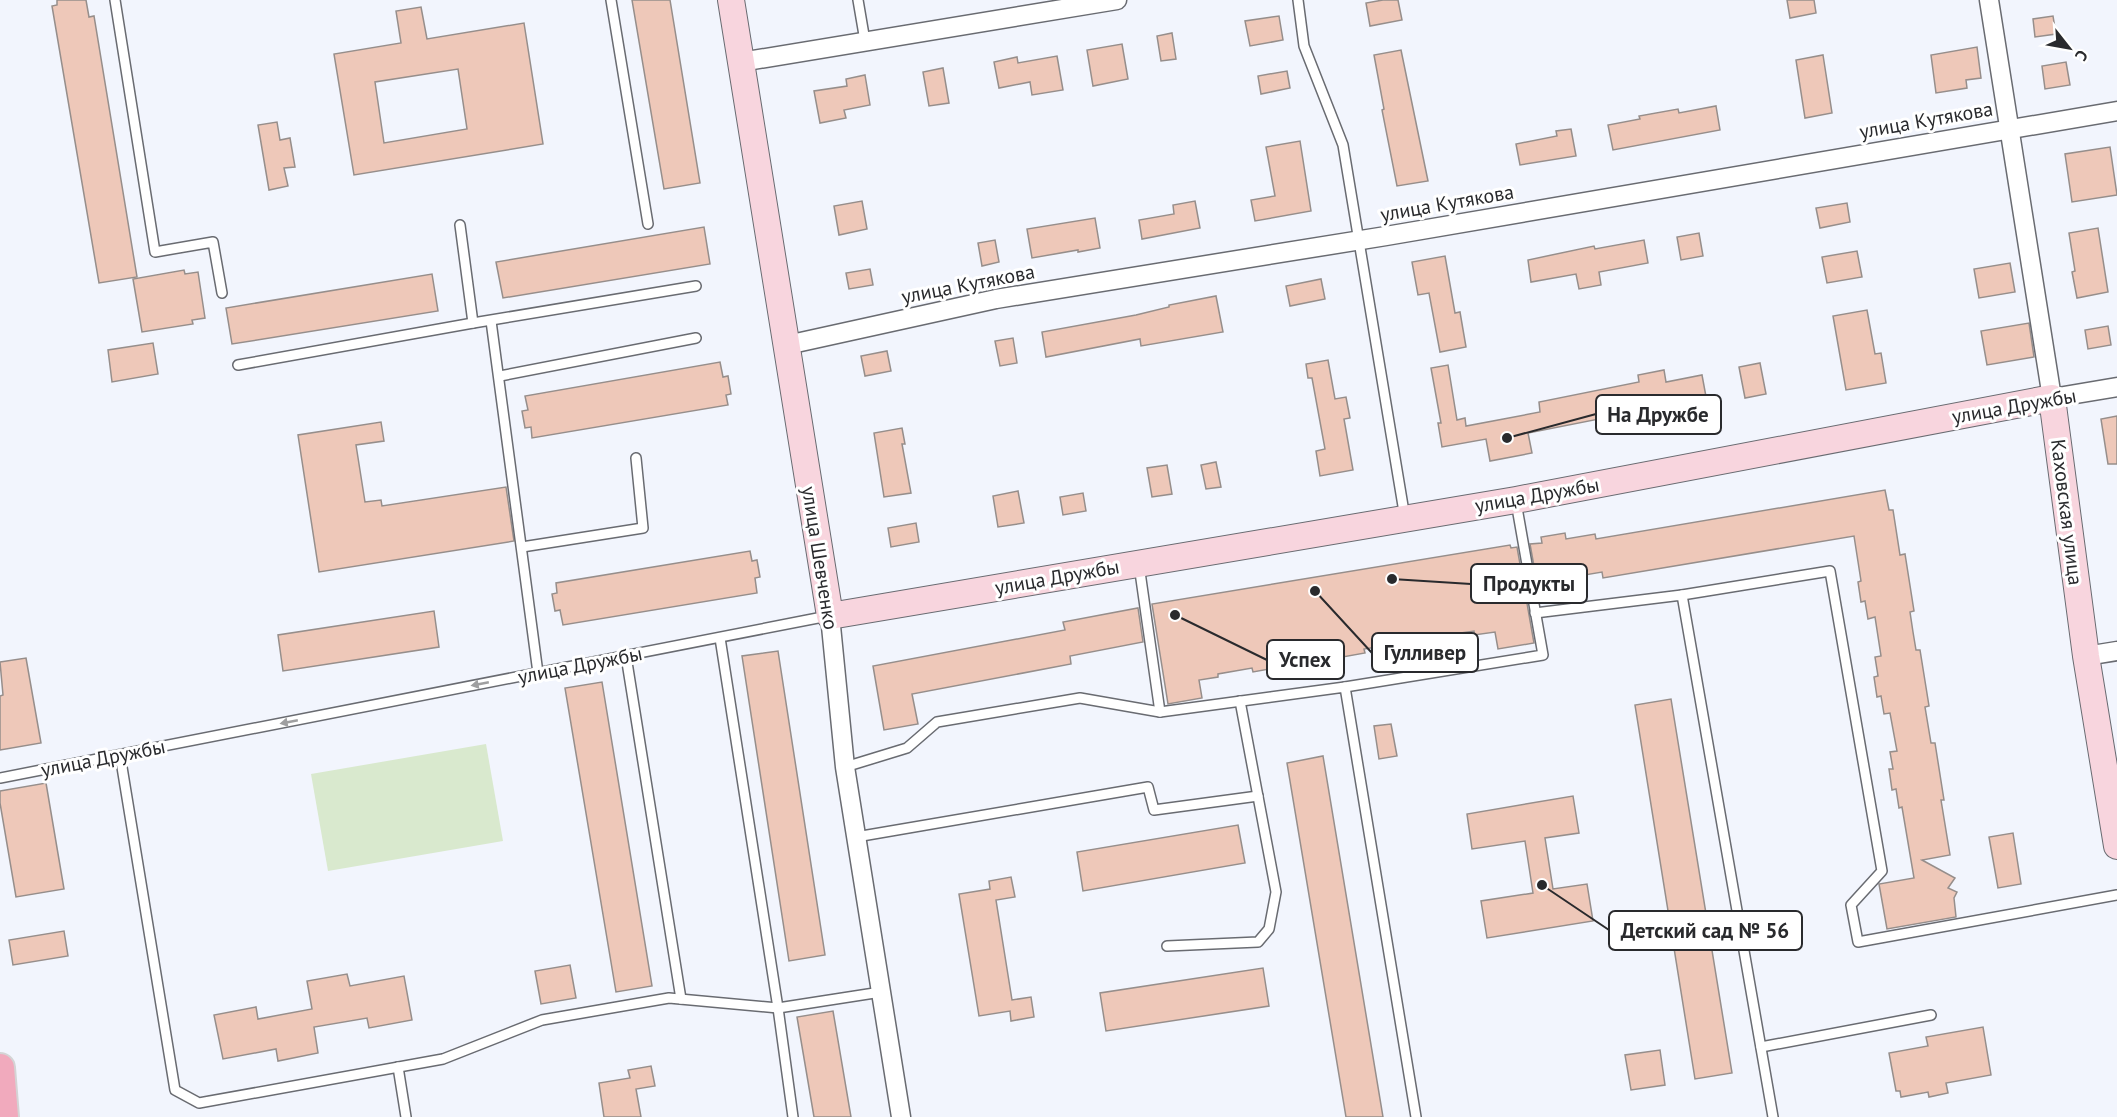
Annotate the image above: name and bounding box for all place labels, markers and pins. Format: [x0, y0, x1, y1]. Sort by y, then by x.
callout: На Дружбе [1596, 395, 1721, 434]
callout: Продукты [1471, 564, 1587, 603]
callout: Гулливер [1372, 633, 1478, 672]
callout: Успех [1267, 640, 1344, 679]
callout: Детский сад № 56 [1609, 911, 1802, 950]

